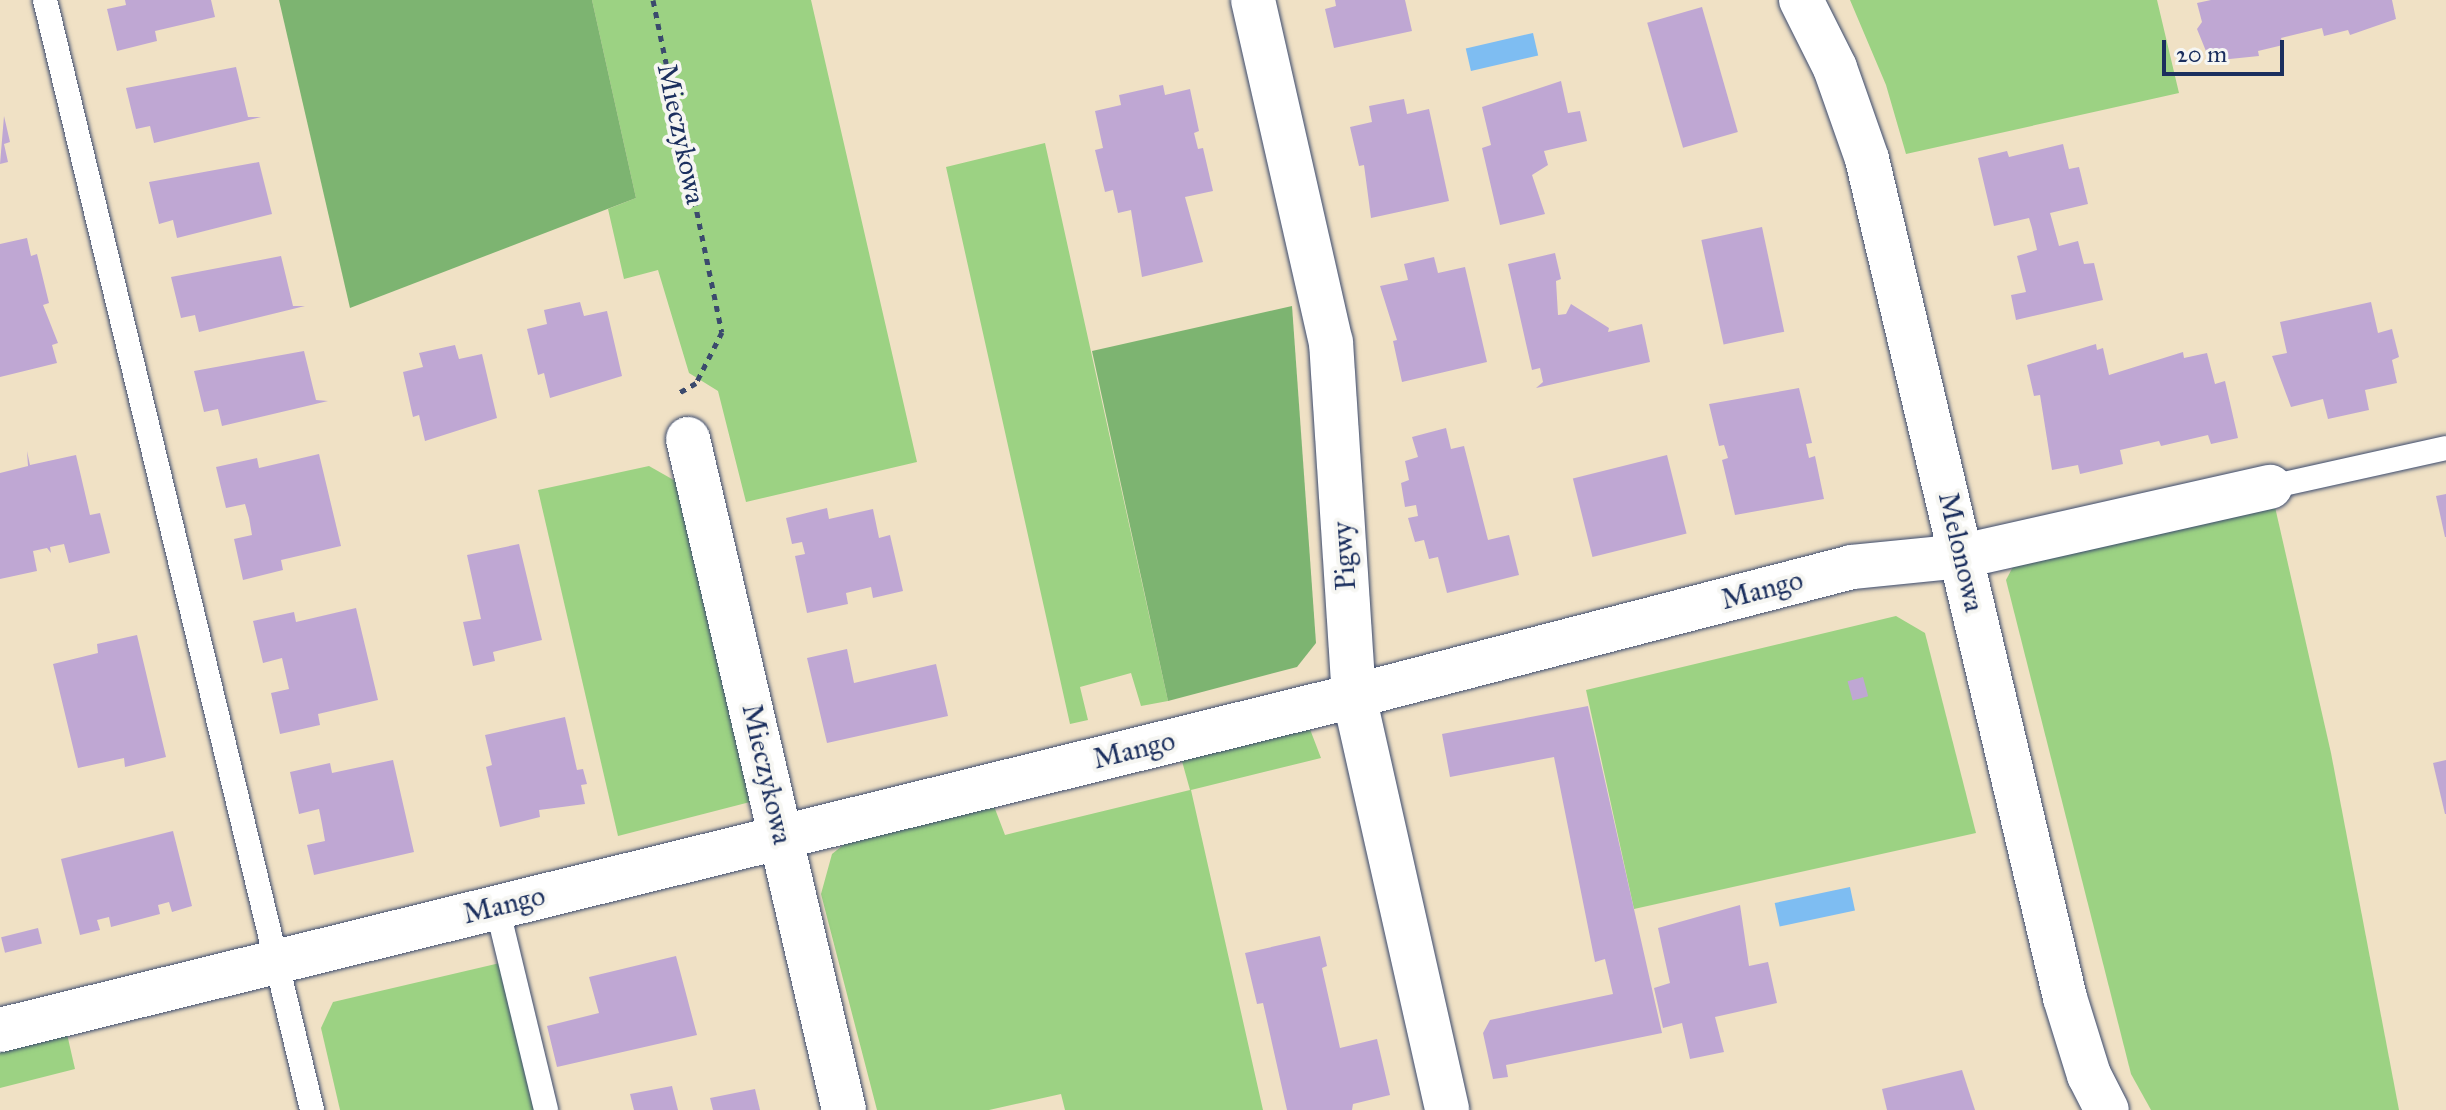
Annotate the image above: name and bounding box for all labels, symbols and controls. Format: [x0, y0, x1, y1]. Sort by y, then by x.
scale bar [2166, 24, 2288, 74]
text: 20 m [2176, 39, 2227, 69]
street label: Mieczykowa [650, 61, 712, 207]
street label: Melonowa [1931, 489, 1991, 615]
street label: Pigwy [1325, 521, 1363, 591]
street label: Mango [1717, 563, 1807, 617]
street label: Mieczykowa [735, 701, 799, 847]
street label: Mango [1090, 724, 1178, 776]
street label: Mango [460, 879, 548, 931]

